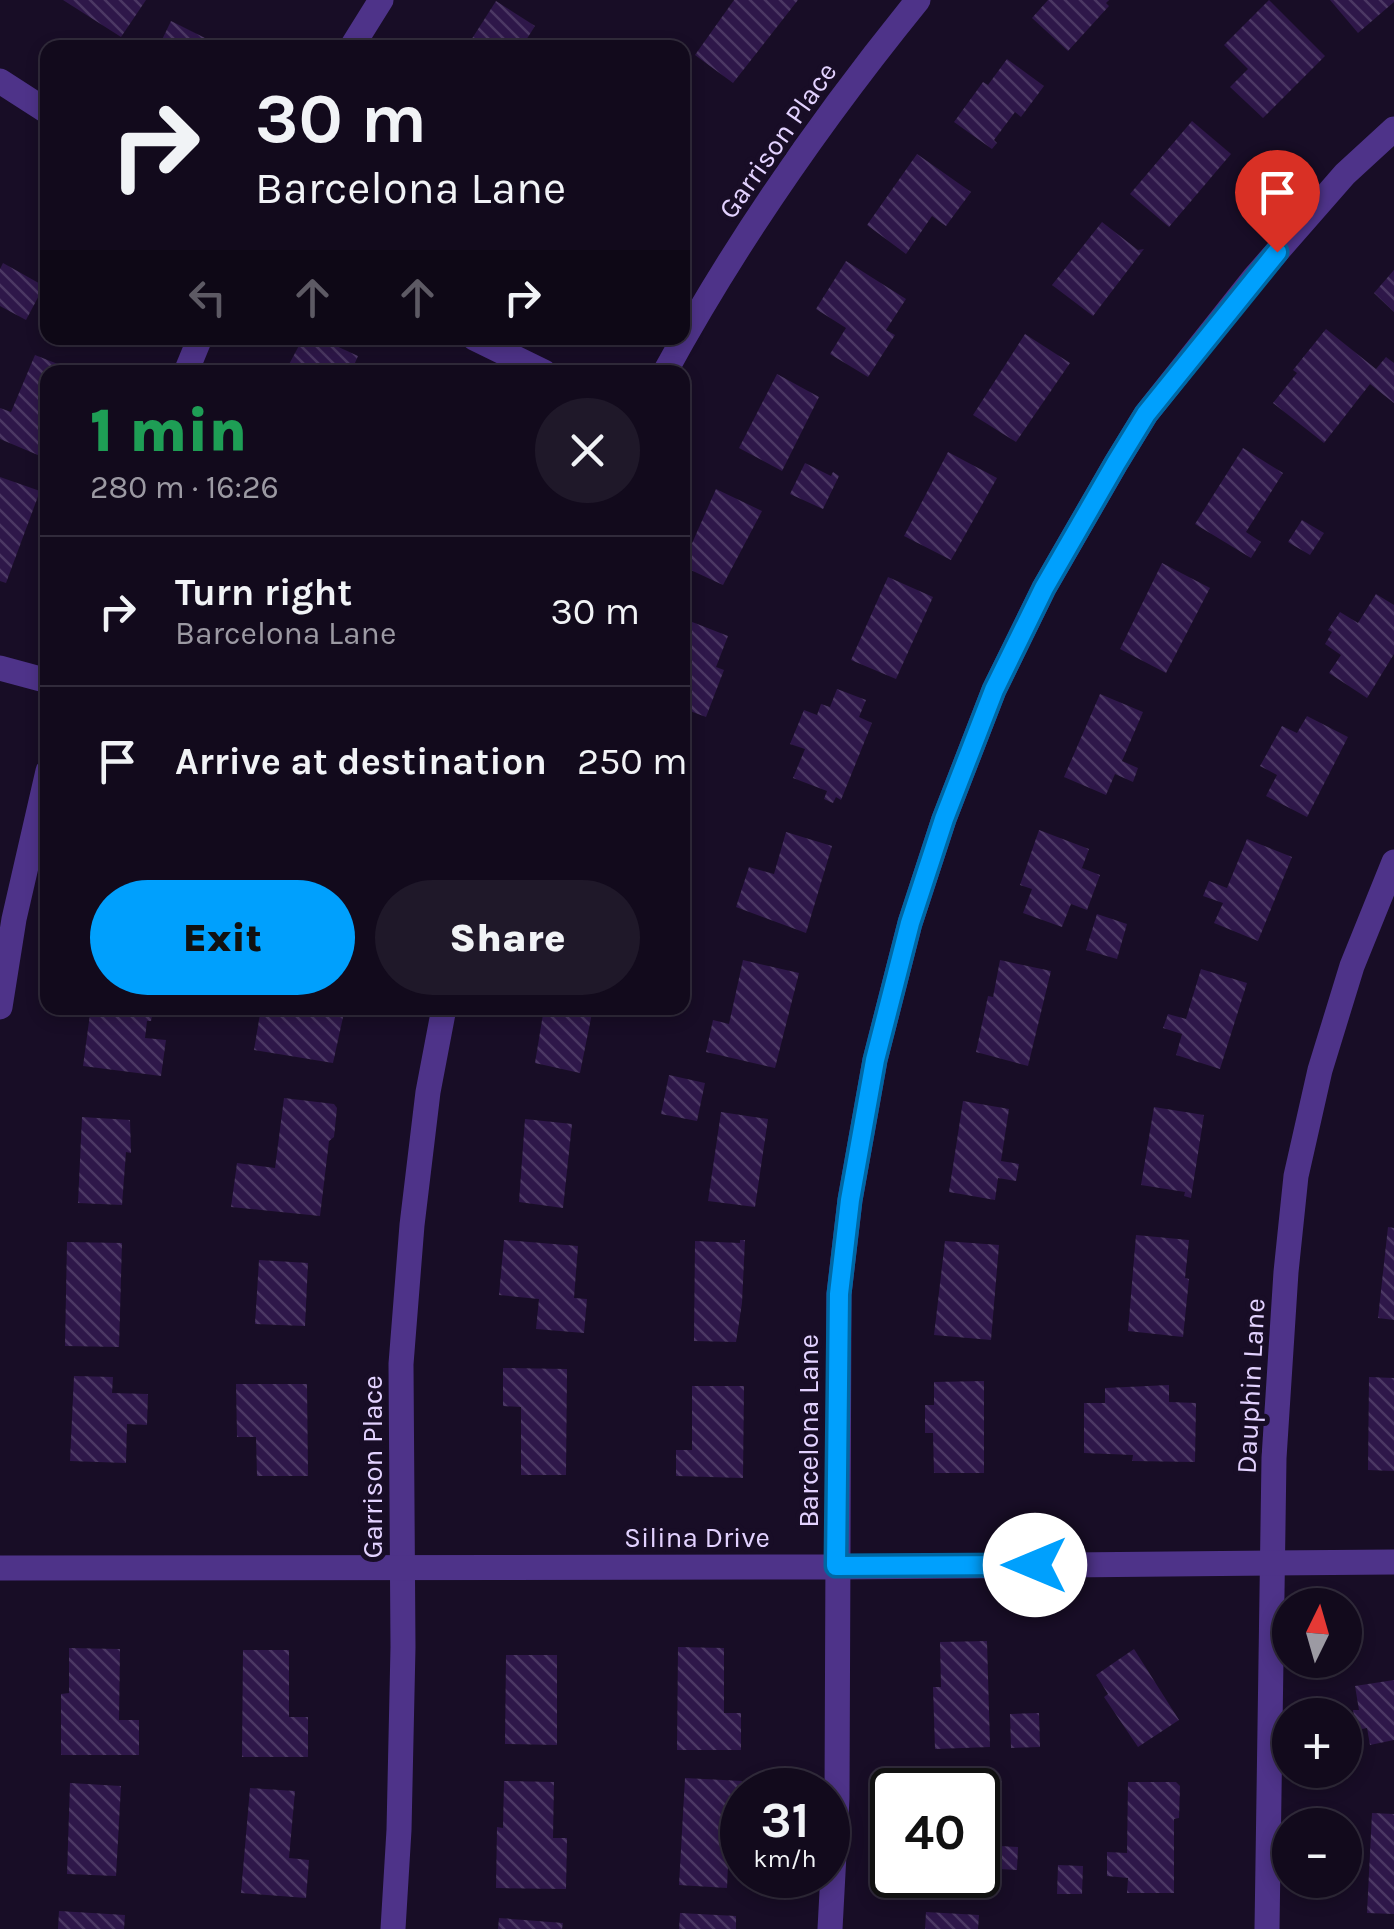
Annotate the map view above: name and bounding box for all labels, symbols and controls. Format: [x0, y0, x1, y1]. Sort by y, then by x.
street label: Garrison Place [711, 56, 843, 225]
text: 30 m [255, 78, 427, 160]
icon: right [90, 80, 220, 210]
pin [1235, 150, 1320, 253]
text: Barcelona Lane [255, 162, 566, 214]
icon: arrive [1250, 165, 1305, 220]
icon: left [180, 270, 235, 325]
icon: ahead [285, 270, 340, 325]
icon: ahead [390, 270, 445, 325]
icon: right [495, 270, 550, 325]
text: 1 min [90, 396, 247, 466]
button: close [535, 398, 640, 503]
text: 280 m · 16:26 [90, 469, 279, 506]
text: Turn right [175, 570, 352, 615]
icon: right [90, 584, 145, 639]
text: 30 m [550, 589, 640, 634]
text: Barcelona Lane [175, 615, 396, 652]
icon: arrive [90, 734, 145, 789]
text: Arrive at destination [175, 739, 547, 784]
text: 250 m [577, 739, 688, 784]
button: Exit [90, 880, 355, 995]
button: Share [375, 880, 640, 995]
street label: Dauphin Lane [1229, 1297, 1272, 1475]
street label: Barcelona Lane [792, 1334, 825, 1528]
street label: Garrison Place [356, 1375, 389, 1559]
position arrow [983, 1513, 1087, 1617]
street label: Silina Drive [624, 1521, 770, 1554]
north arrow [1272, 1588, 1362, 1678]
map controls [1272, 1588, 1362, 1898]
button: + [1272, 1698, 1362, 1788]
speed limit sign: 40 [870, 1768, 1000, 1898]
text: 31 [761, 1791, 809, 1850]
button: − [1272, 1808, 1362, 1898]
text: km/h [753, 1844, 817, 1873]

